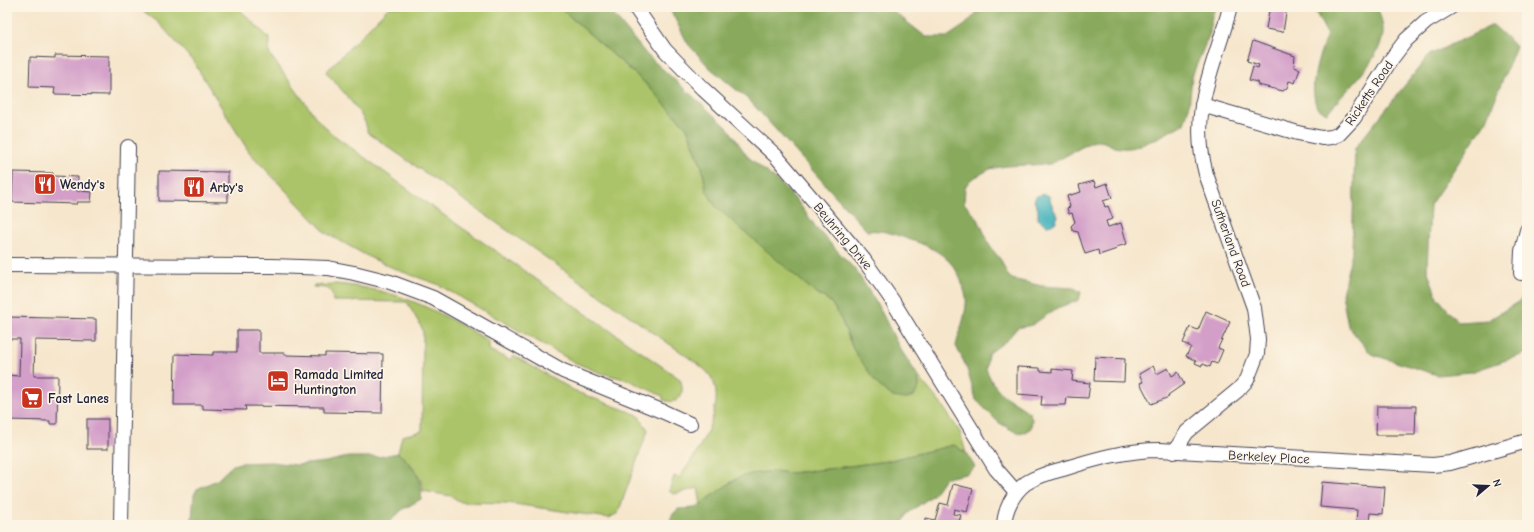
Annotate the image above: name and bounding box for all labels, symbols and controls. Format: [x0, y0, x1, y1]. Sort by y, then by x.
street label: Ricketts Road [1342, 58, 1396, 128]
restaurant icon: Wendy's [32, 171, 58, 197]
restaurant icon: Arby's [181, 174, 207, 200]
place label: Wendy's [60, 177, 105, 192]
place label: Arby's [210, 180, 244, 195]
street label: Sutherland Road [1208, 197, 1254, 289]
street label: Beuhring Drive [811, 200, 876, 273]
place label: Ramada Limited Huntington [294, 367, 384, 397]
hotel icon: Ramada Limited Huntington [265, 368, 291, 394]
supermarket icon: Fast Lanes [19, 385, 45, 411]
place label: Fast Lanes [48, 391, 109, 406]
street label: Berkeley Place [1228, 447, 1311, 467]
north arrow [1468, 466, 1508, 506]
text: N [1490, 477, 1504, 488]

